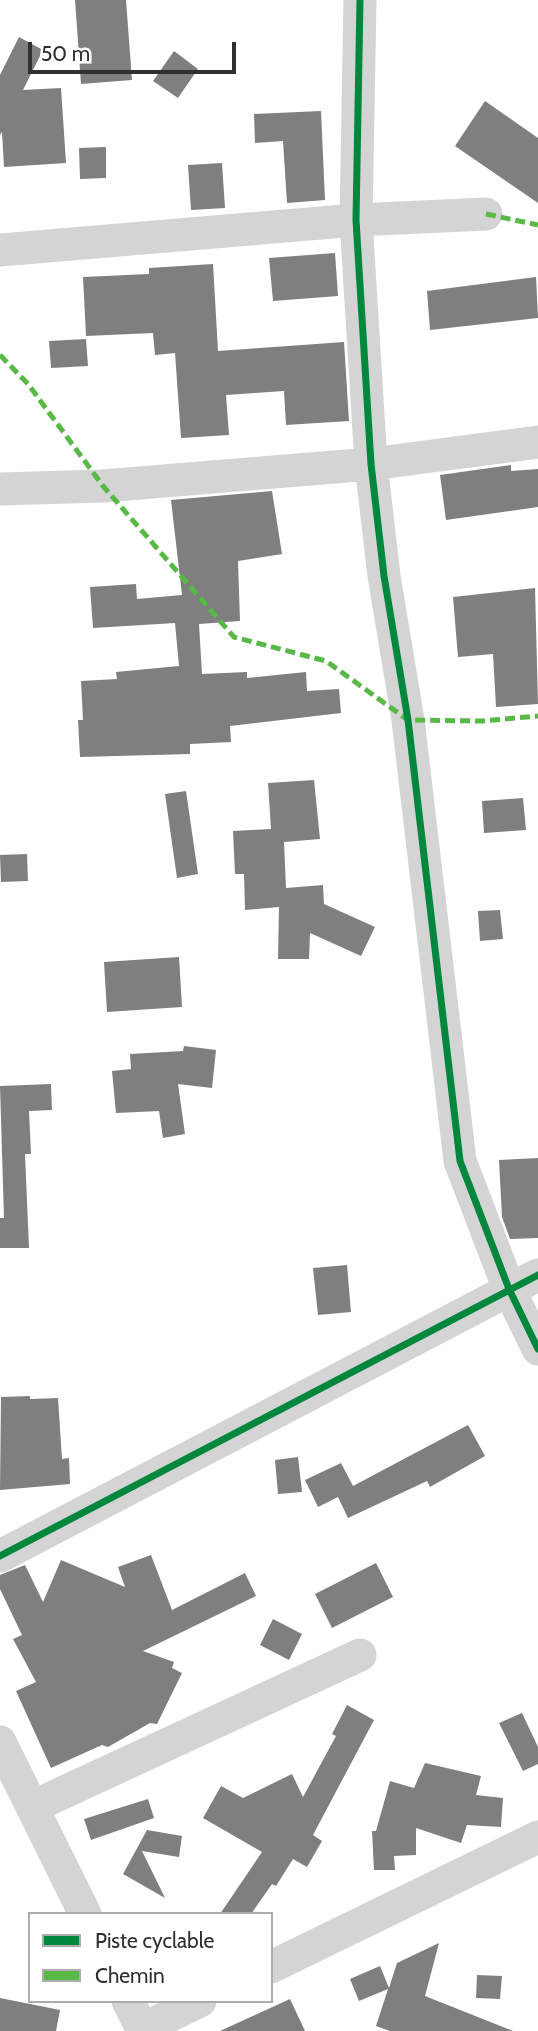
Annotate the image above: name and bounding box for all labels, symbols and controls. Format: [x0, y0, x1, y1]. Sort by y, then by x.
scale bar [32, 28, 240, 72]
text: 50 m [41, 41, 90, 66]
legend [28, 1912, 273, 2003]
text: Piste cyclable [95, 1928, 214, 1953]
text: Chemin [95, 1963, 165, 1988]

